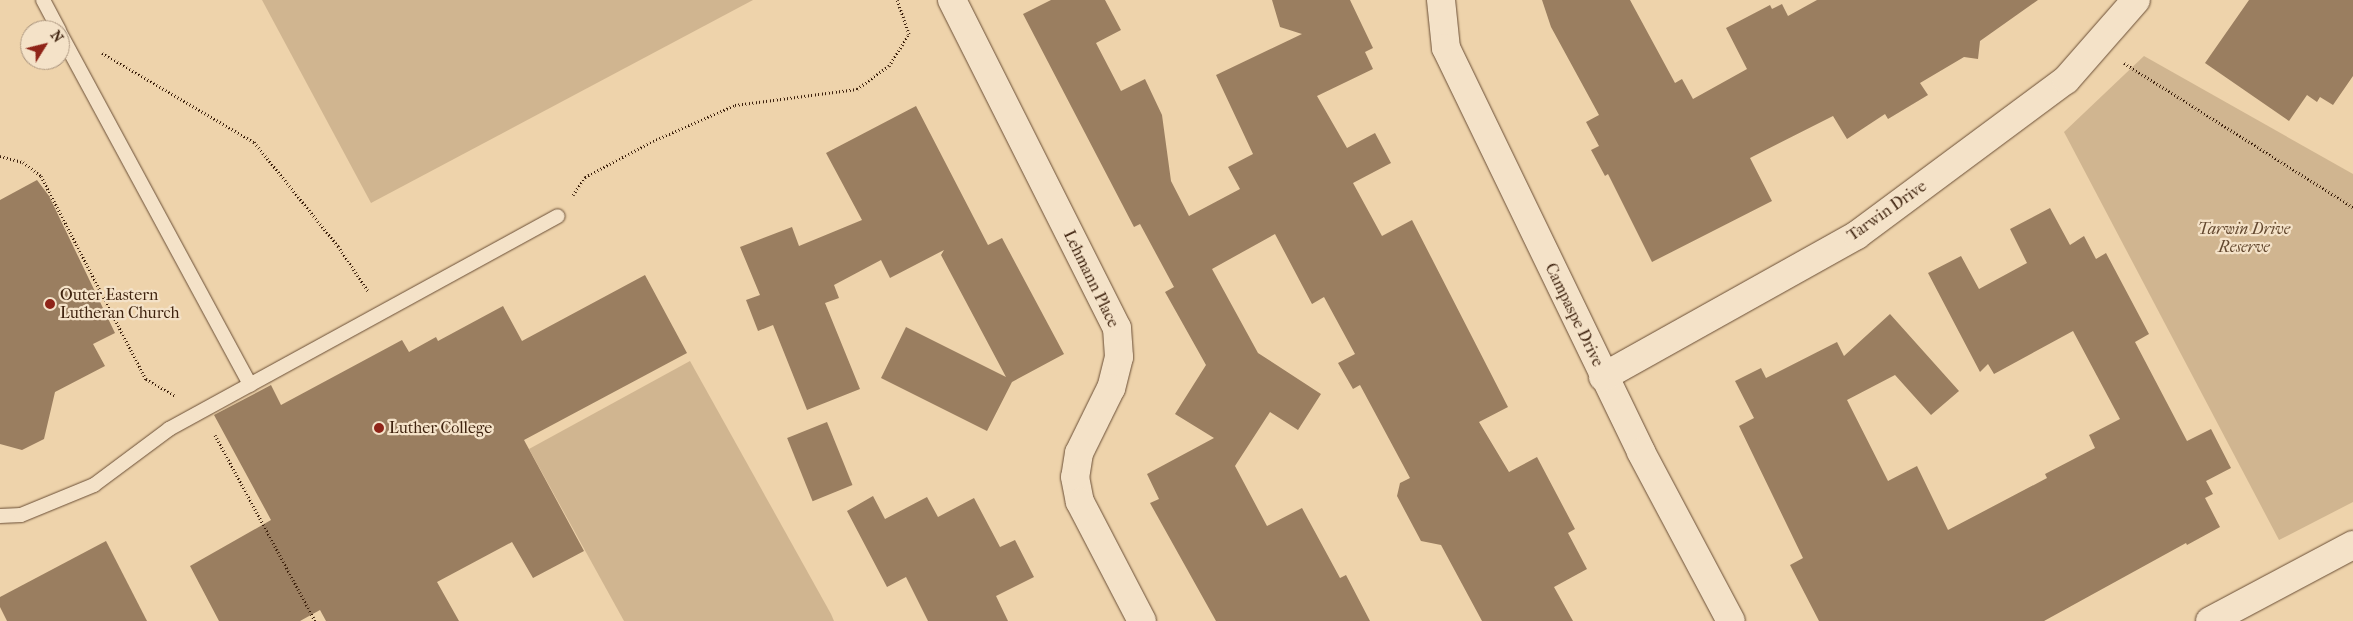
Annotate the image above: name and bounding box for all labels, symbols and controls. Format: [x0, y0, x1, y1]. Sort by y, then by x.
north arrow [20, 20, 70, 70]
text: N [47, 27, 67, 46]
street label: Tarwin Drive [1844, 177, 1930, 245]
park label: Tarwin Drive Reserve [2198, 219, 2290, 257]
street label: Lehmann Place [1059, 227, 1123, 331]
street label: Campaspe Drive [1541, 260, 1607, 370]
place label: Outer Eastern Lutheran Church [60, 285, 179, 323]
marker: Outer Eastern Lutheran Church [44, 298, 56, 310]
place label: Luther College [389, 418, 492, 438]
marker: Luther College [373, 422, 385, 434]

